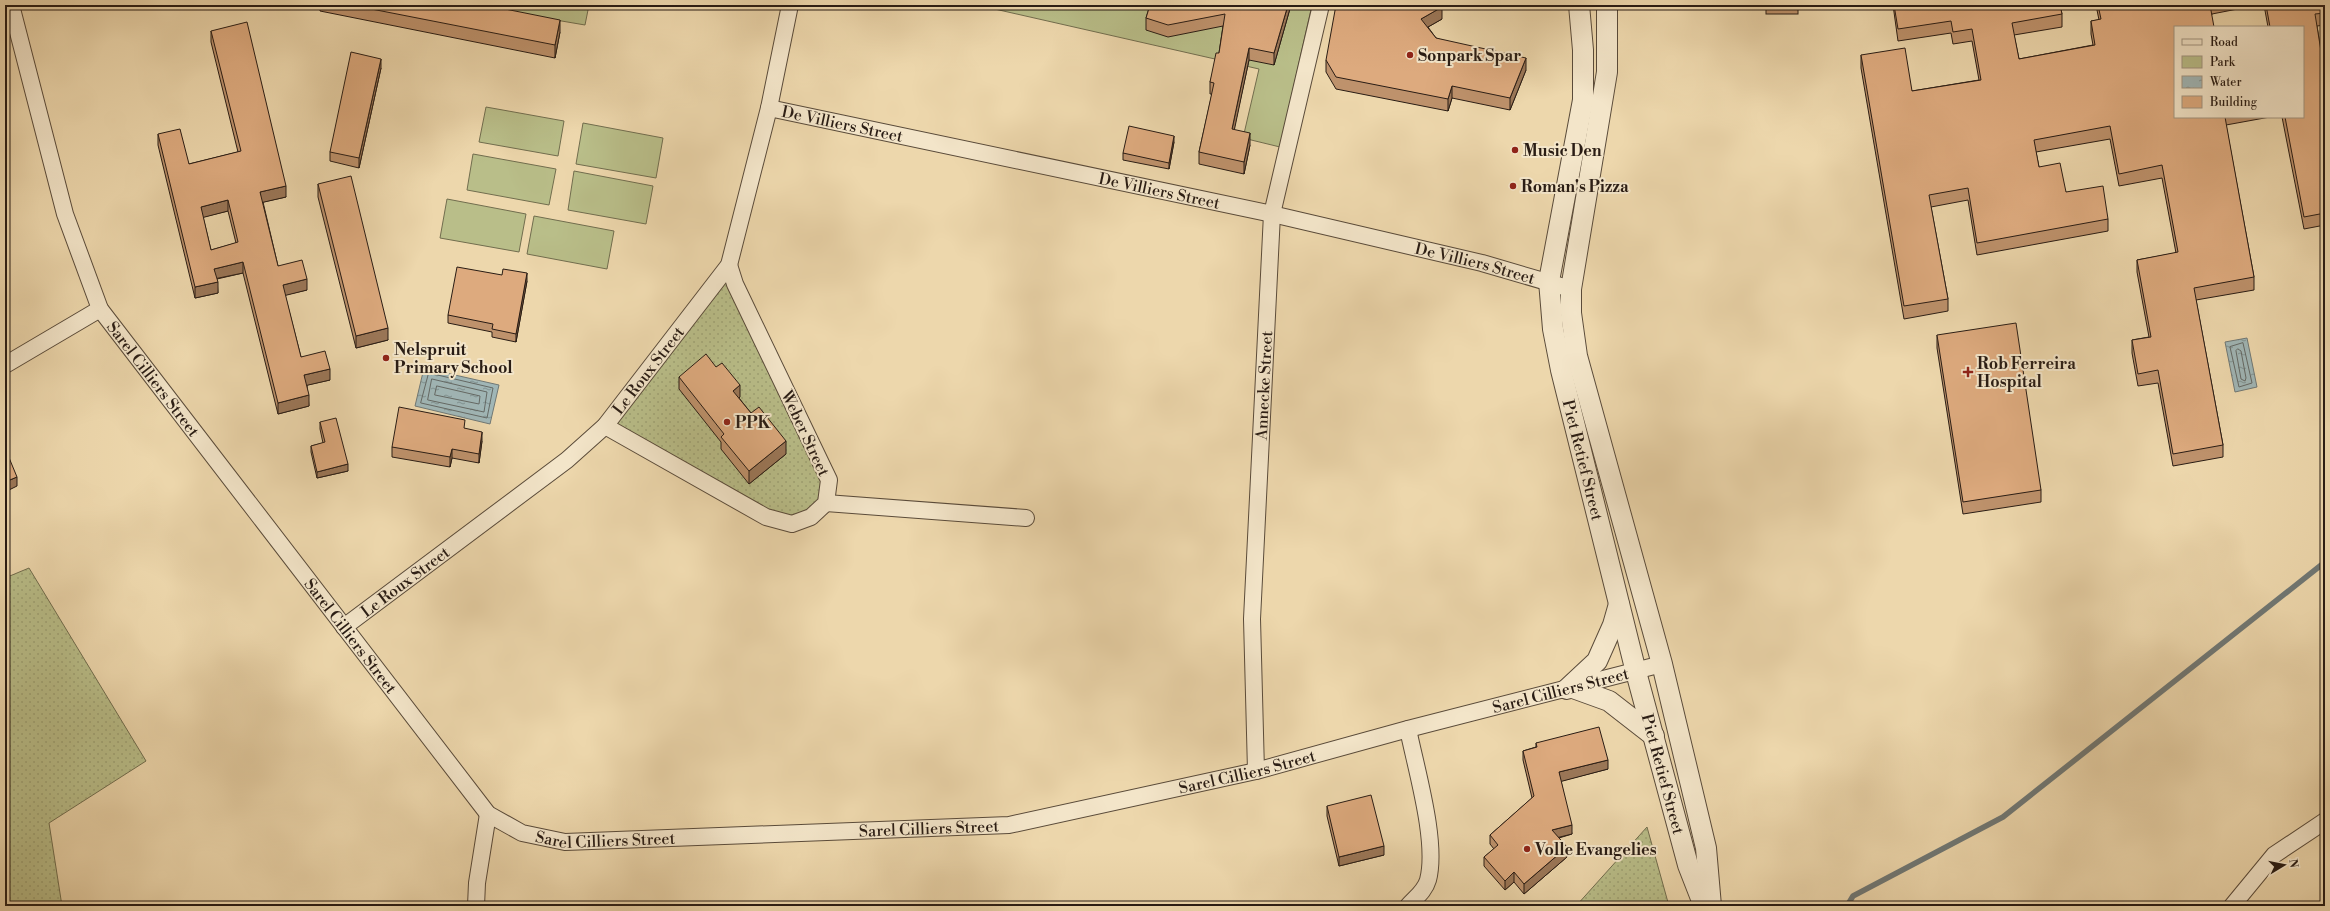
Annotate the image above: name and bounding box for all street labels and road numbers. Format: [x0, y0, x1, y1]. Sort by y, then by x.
street label: De Villiers Street [780, 102, 905, 147]
street label: De Villiers Street [1097, 169, 1222, 214]
street label: De Villiers Street [1413, 239, 1538, 289]
street label: Sarel Cilliers Street [102, 318, 204, 441]
street label: Le Roux Street [609, 322, 689, 419]
street label: Annecke Street [1252, 330, 1277, 442]
street label: Weber Street [776, 386, 834, 480]
street label: Piet Retief Street [1558, 398, 1607, 523]
street label: Le Roux Street [357, 542, 454, 622]
street label: Sarel Cilliers Street [300, 575, 401, 698]
street label: Sarel Cilliers Street [1490, 664, 1631, 718]
street label: Piet Retief Street [1637, 712, 1688, 837]
street label: Sarel Cilliers Street [1177, 746, 1318, 799]
street label: Sarel Cilliers Street [859, 816, 1000, 842]
street label: Sarel Cilliers Street [533, 827, 676, 853]

